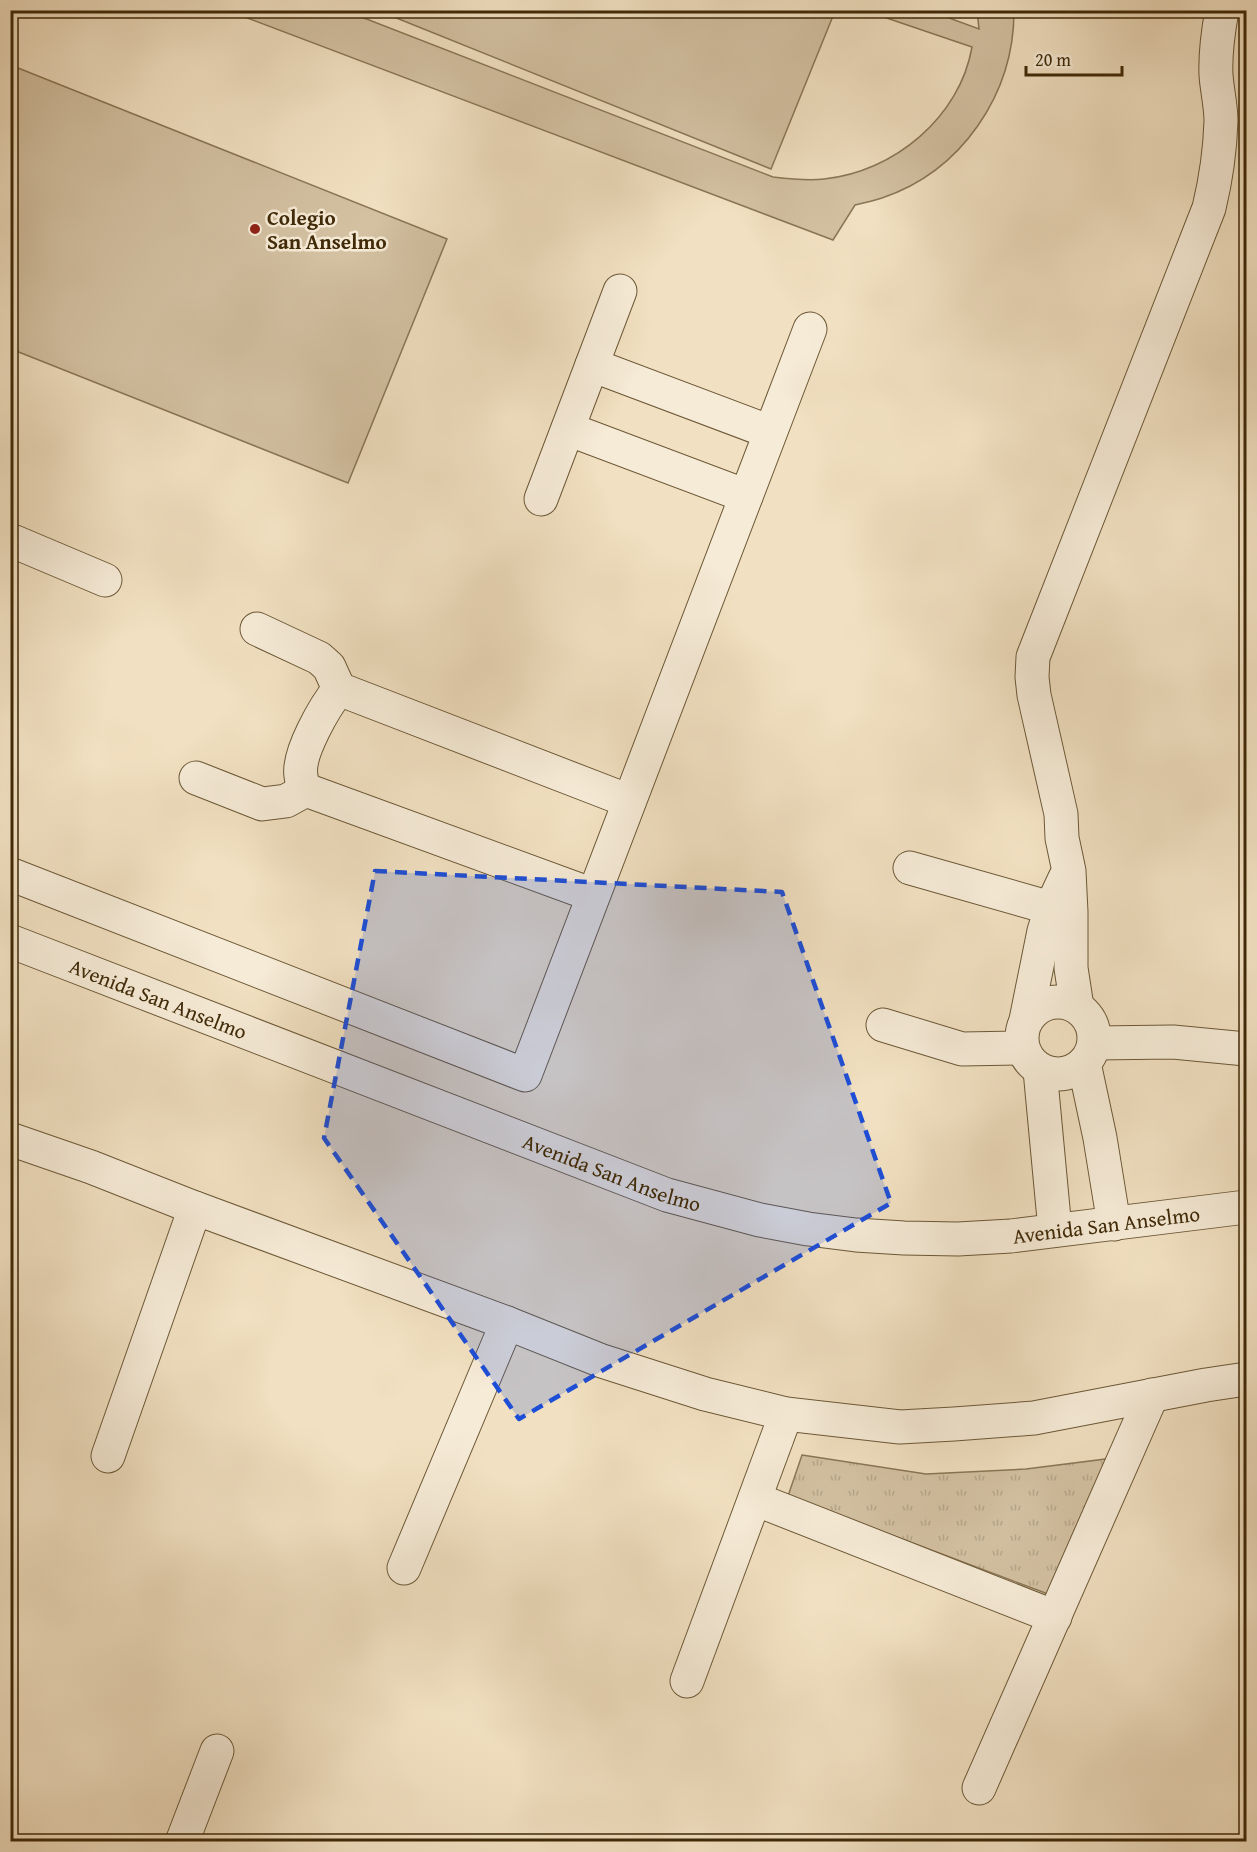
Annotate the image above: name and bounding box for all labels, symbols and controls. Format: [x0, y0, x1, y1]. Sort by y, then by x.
scale bar [1026, 39, 1122, 77]
text: 20 m [1035, 46, 1071, 73]
place label: Colegio San Anselmo [267, 202, 387, 257]
marker: Colegio San Anselmo [248, 222, 262, 236]
street label: Avenida San Anselmo [65, 950, 252, 1047]
street label: Avenida San Anselmo [518, 1125, 705, 1219]
street label: Avenida San Anselmo [1011, 1197, 1201, 1251]

